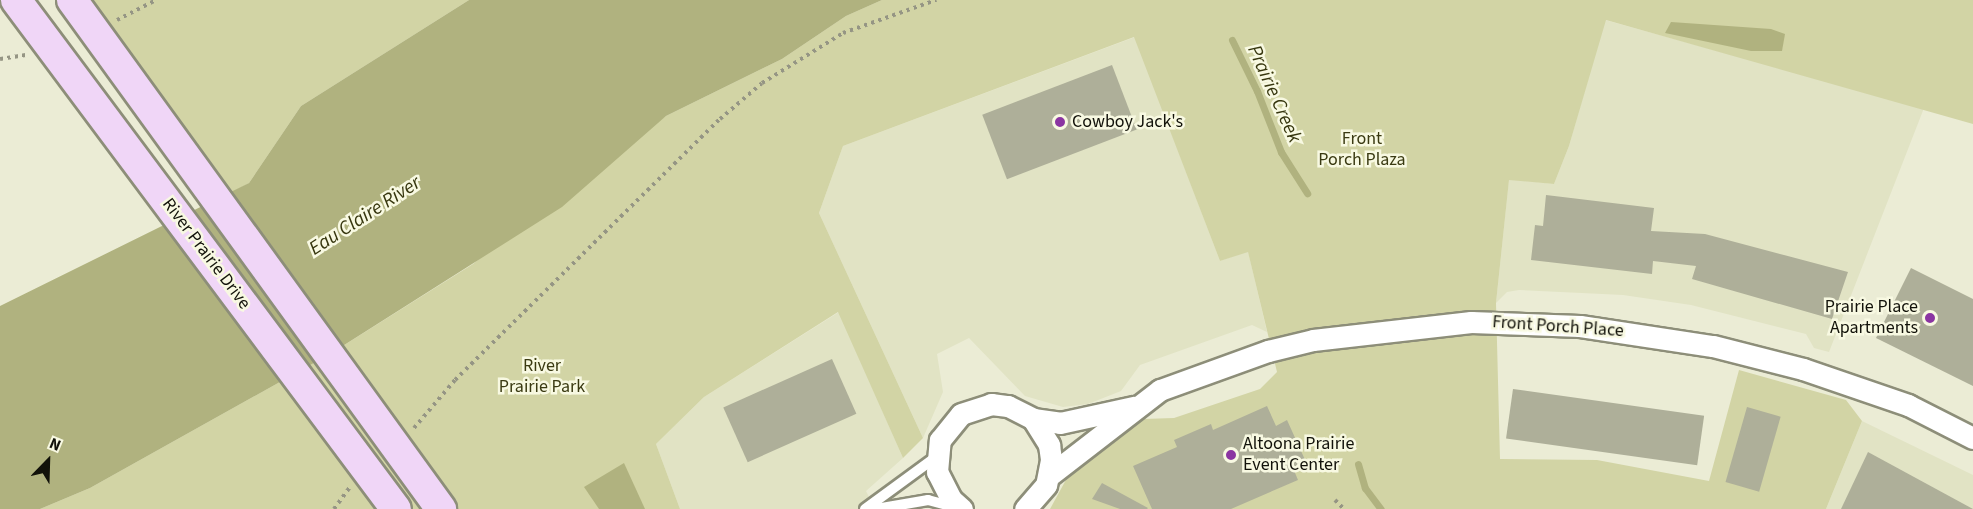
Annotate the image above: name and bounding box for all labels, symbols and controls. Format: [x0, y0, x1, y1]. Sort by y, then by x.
water label: Prairie Creek [1242, 41, 1306, 147]
place label: Cowboy Jack's [1072, 111, 1183, 133]
marker: Cowboy Jack's [1053, 115, 1067, 129]
park label: Front Porch Plaza [1318, 129, 1406, 172]
water label: Eau Claire River [305, 171, 425, 261]
street label: River Prairie Drive [157, 194, 255, 314]
place label: Prairie Place Apartments [1825, 297, 1918, 340]
marker: Prairie Place Apartments [1923, 311, 1937, 325]
street label: Front Porch Place [1492, 312, 1624, 342]
park label: River Prairie Park [499, 356, 585, 398]
north arrow [18, 431, 78, 491]
text: N [46, 432, 64, 457]
place label: Altoona Prairie Event Center [1243, 434, 1354, 476]
marker: Altoona Prairie Event Center [1224, 448, 1238, 462]

